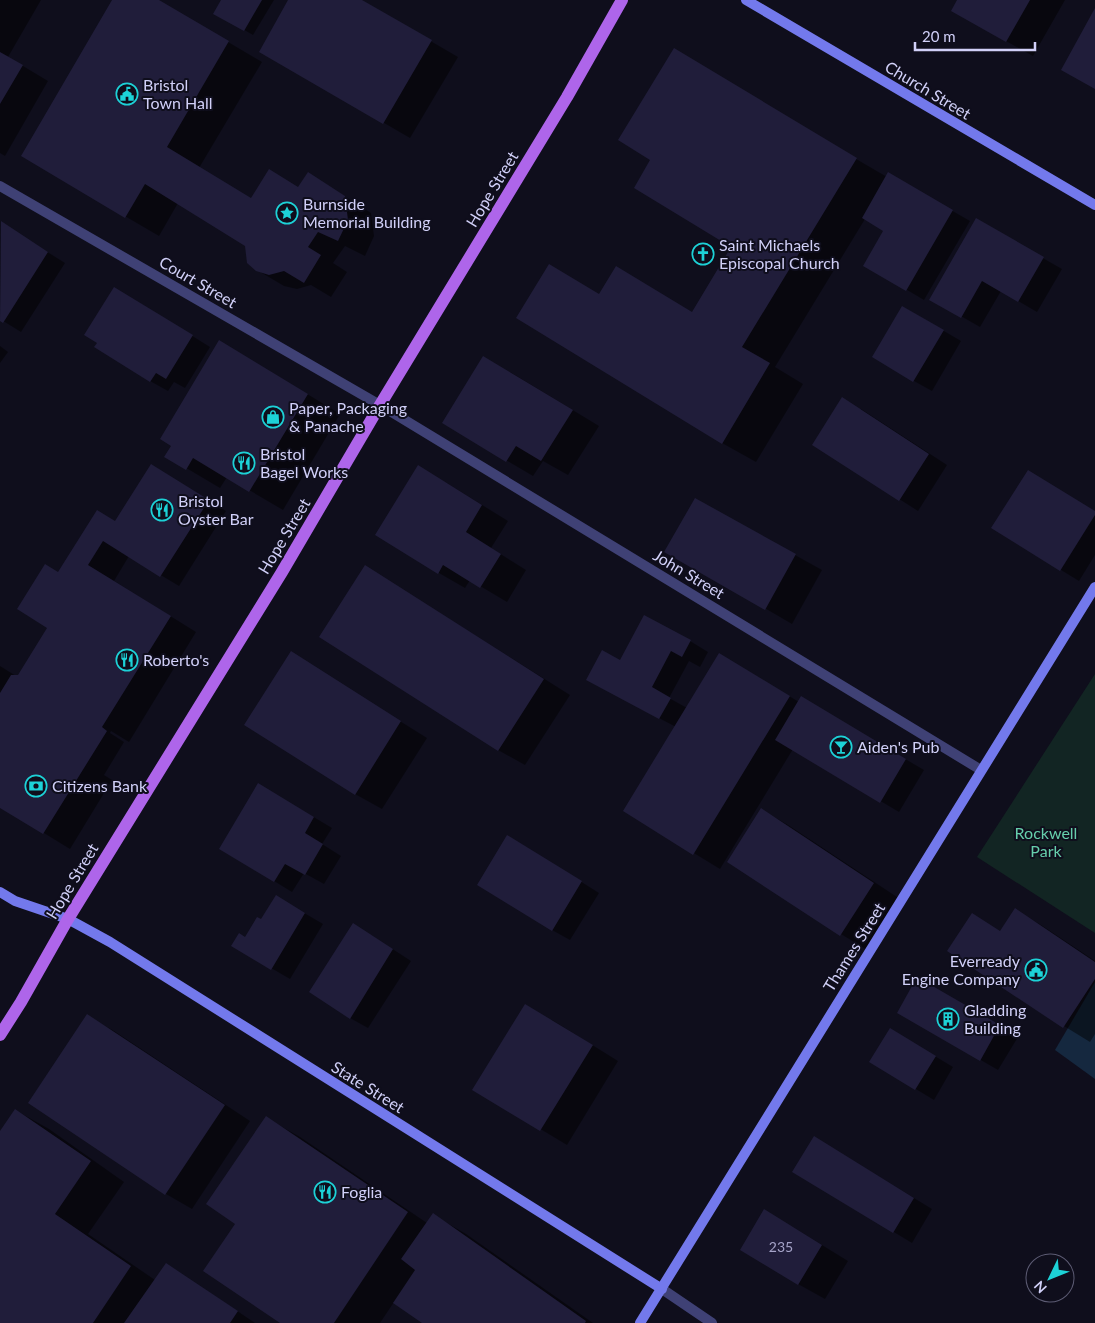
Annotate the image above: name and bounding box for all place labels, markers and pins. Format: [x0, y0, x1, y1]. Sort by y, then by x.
place label: Bristol Town Hall [143, 75, 213, 112]
public building icon: Bristol Town Hall [115, 82, 139, 106]
place label: Burnside Memorial Building [303, 194, 431, 231]
place icon: Burnside Memorial Building [275, 201, 299, 225]
place label: Saint Michaels Episcopal Church [719, 235, 840, 272]
church icon: Saint Michaels Episcopal Church [691, 242, 715, 266]
place label: Paper, Packaging & Panache [289, 398, 407, 435]
shop icon: Paper, Packaging & Panache [261, 405, 285, 429]
place label: Bristol Bagel Works [260, 444, 348, 481]
restaurant icon: Bristol Bagel Works [232, 451, 256, 475]
place label: Bristol Oyster Bar [178, 491, 254, 528]
restaurant icon: Bristol Oyster Bar [150, 498, 174, 522]
restaurant icon: Roberto's [115, 648, 139, 672]
place label: Roberto's [143, 650, 209, 669]
bar icon: Aiden's Pub [829, 735, 853, 759]
place label: Aiden's Pub [857, 737, 939, 756]
bank icon: Citizens Bank [24, 774, 48, 798]
place label: Citizens Bank [52, 776, 148, 795]
place label: Everready Engine Company [902, 951, 1021, 988]
public building icon: Everready Engine Company [1024, 958, 1048, 982]
place label: Gladding Building [964, 1000, 1026, 1037]
building icon: Gladding Building [936, 1007, 960, 1031]
restaurant icon: Foglia [313, 1180, 337, 1204]
place label: Foglia [341, 1182, 382, 1201]

